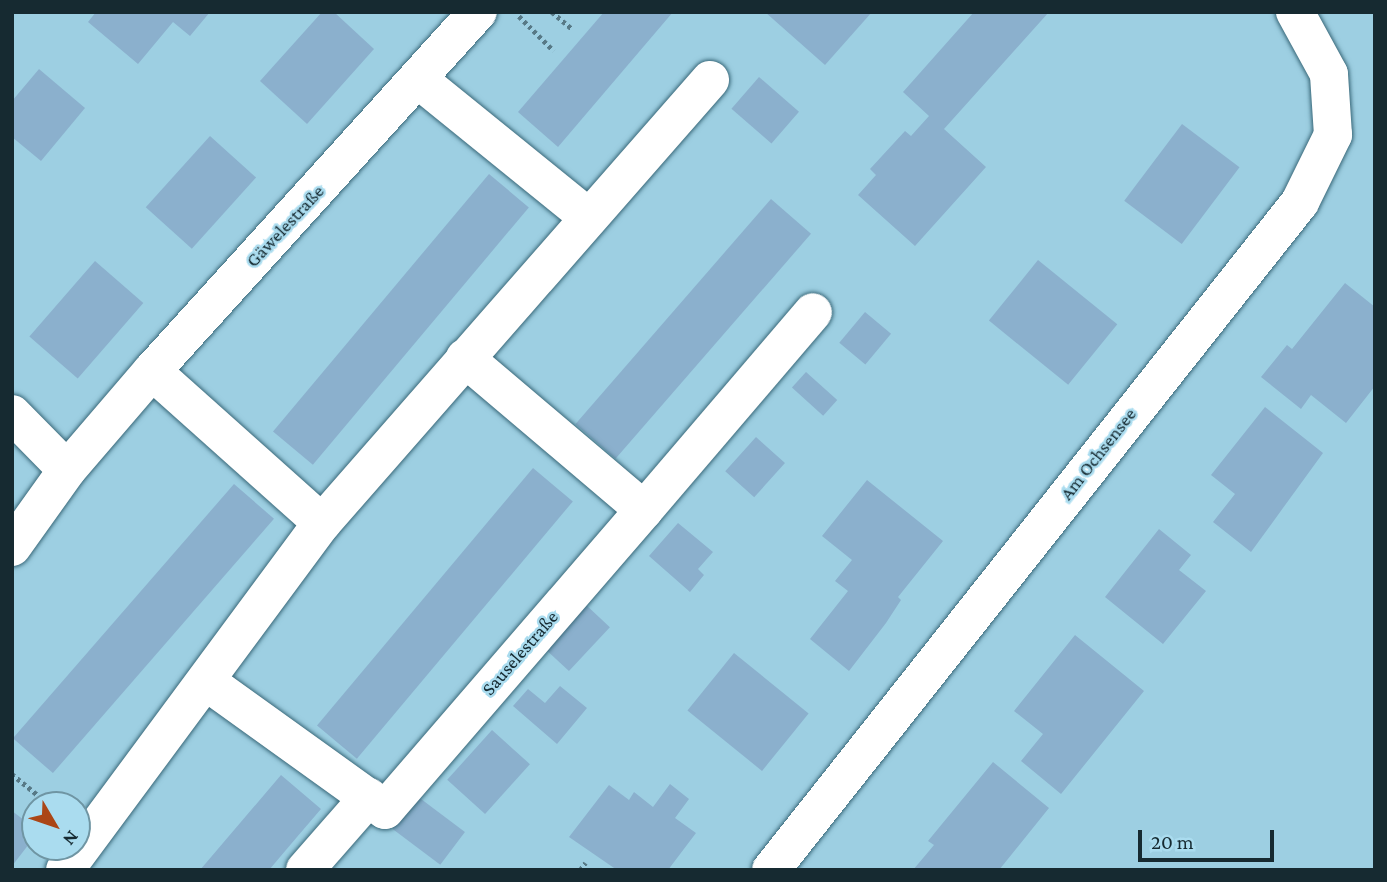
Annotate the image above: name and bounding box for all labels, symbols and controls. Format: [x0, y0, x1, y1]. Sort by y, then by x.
street label: Gäwelestraße [241, 180, 329, 272]
street label: Am Ochsensee [1055, 403, 1141, 505]
street label: Sauselestraße [477, 606, 563, 700]
north arrow [21, 791, 91, 861]
scale bar [1142, 816, 1278, 860]
text: N [59, 827, 83, 850]
text: 20 m [1151, 830, 1194, 854]

